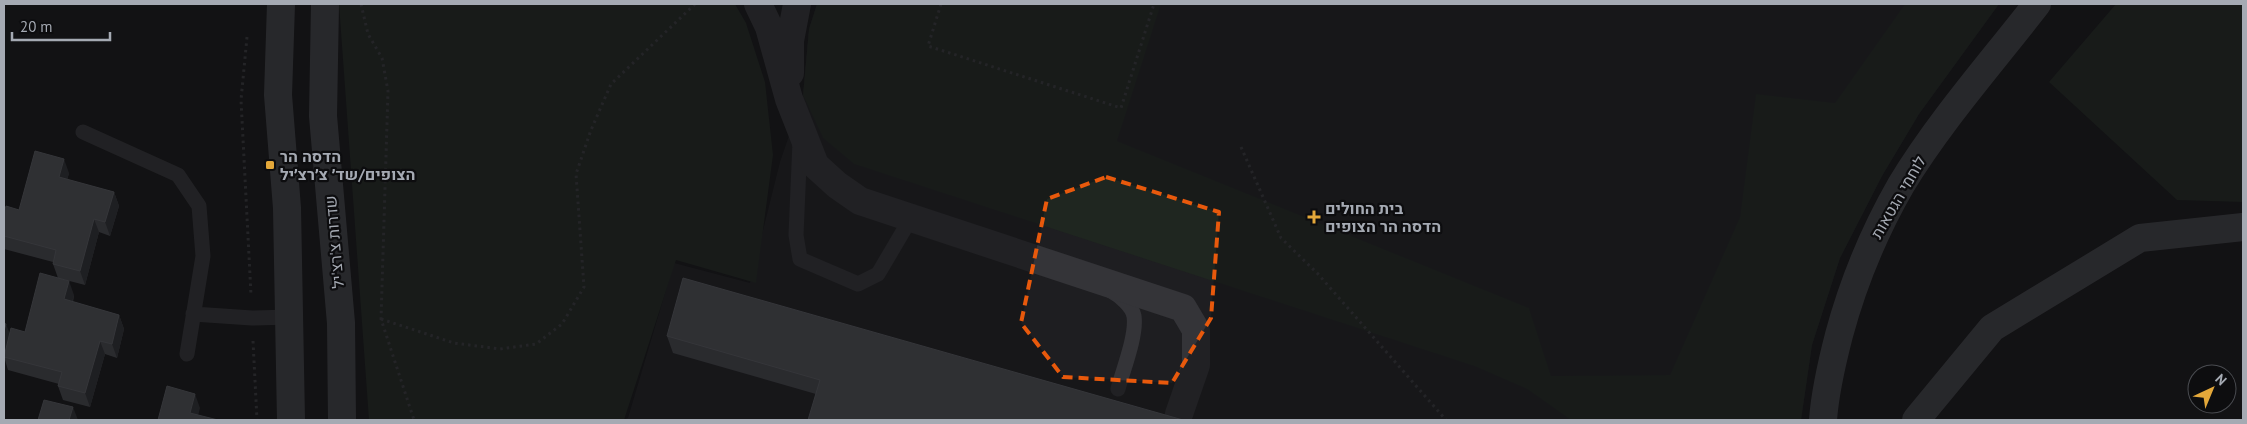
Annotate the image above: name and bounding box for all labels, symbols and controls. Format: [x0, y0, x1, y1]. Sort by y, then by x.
scale bar [12, 10, 110, 42]
text: 20 m [20, 17, 53, 36]
place label: הדסה הר הצופים/שד׳ צ׳רצ׳יל [280, 146, 416, 184]
street label: לוחמי הגטאות [1866, 152, 1930, 242]
marker: הדסה הר הצופים/שד׳ צ׳רצ׳יל [264, 159, 276, 171]
street label: שדרות צ'רצ'יל [320, 195, 348, 289]
place label: בית החולים הדסה הר הצופים [1325, 198, 1441, 236]
marker: בית החולים הדסה הר הצופים [1307, 210, 1321, 224]
north arrow [2187, 364, 2237, 414]
text: N [2211, 370, 2231, 389]

